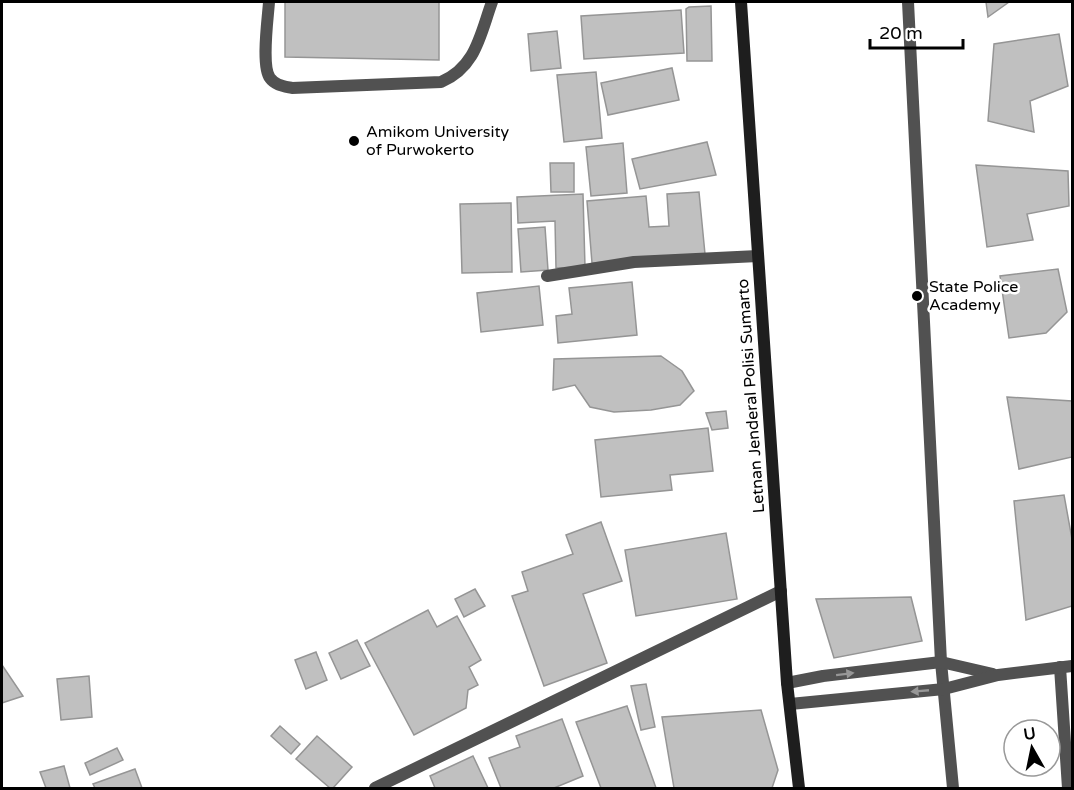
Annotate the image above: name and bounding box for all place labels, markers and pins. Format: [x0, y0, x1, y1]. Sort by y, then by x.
place label: Amikom University of Purwokerto [366, 122, 509, 160]
marker: Amikom University of Purwokerto [347, 134, 361, 148]
place label: State Police Academy [929, 277, 1018, 315]
marker: State Police Academy [910, 289, 924, 303]

